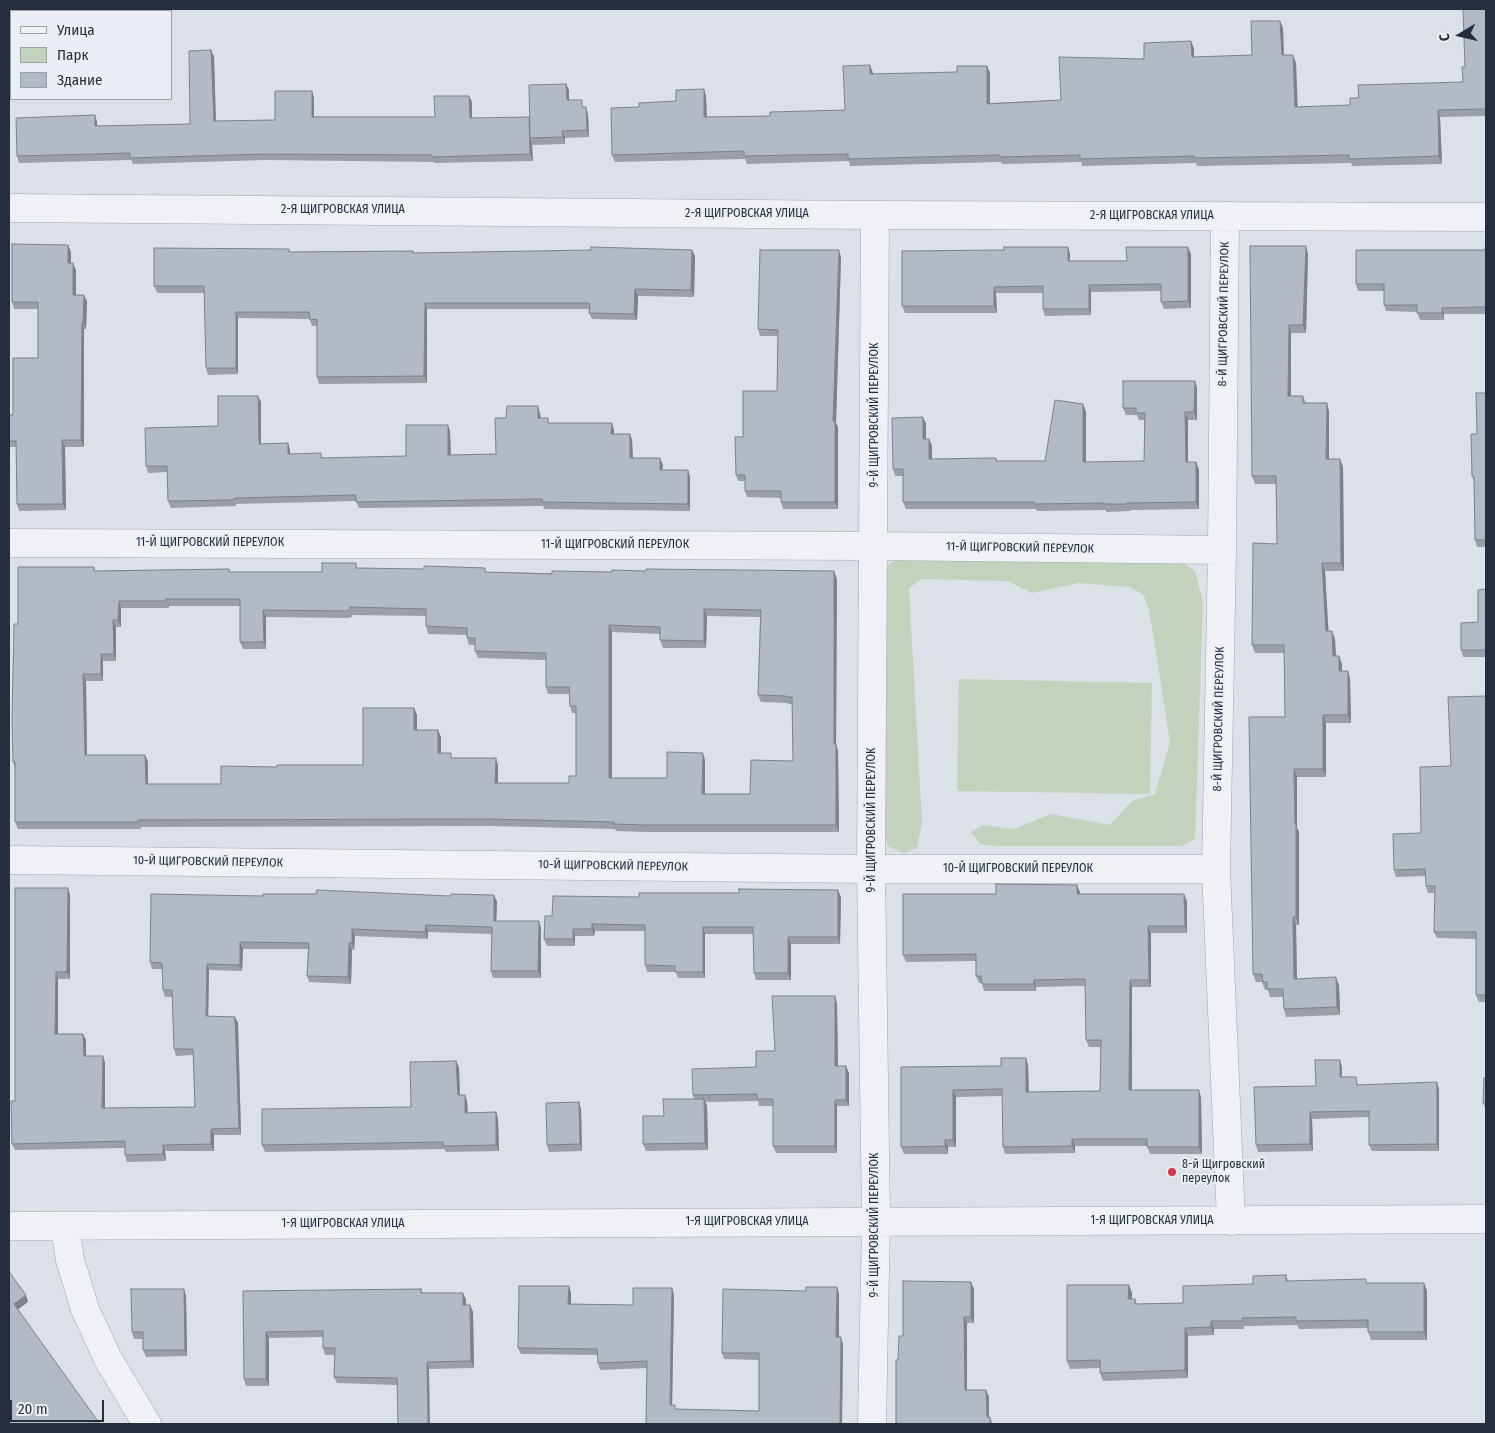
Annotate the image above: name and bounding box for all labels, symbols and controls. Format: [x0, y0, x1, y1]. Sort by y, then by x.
legend [10, 10, 172, 100]
north arrow [1435, 10, 1485, 60]
text: Улица [57, 21, 95, 39]
text: С [1436, 32, 1454, 42]
text: Парк [57, 46, 88, 64]
text: Здание [57, 71, 103, 89]
street label: 2-Я ЩИГРОВСКАЯ УЛИЦА [281, 203, 405, 217]
street label: 2-Я ЩИГРОВСКАЯ УЛИЦА [685, 207, 809, 221]
street label: 2-Я ЩИГРОВСКАЯ УЛИЦА [1090, 209, 1214, 223]
street label: 8-Й ЩИГРОВСКИЙ ПЕРЕУЛОК [1216, 241, 1232, 387]
street label: 9-Й ЩИГРОВСКИЙ ПЕРЕУЛОК [868, 343, 882, 487]
street label: 11-Й ЩИГРОВСКИЙ ПЕРЕУЛОК [136, 536, 284, 550]
street label: 11-Й ЩИГРОВСКИЙ ПЕРЕУЛОК [541, 538, 689, 552]
street label: 11-Й ЩИГРОВСКИЙ ПЕРЕУЛОК [946, 540, 1094, 556]
street label: 8-Й ЩИГРОВСКИЙ ПЕРЕУЛОК [1211, 646, 1227, 792]
street label: 9-Й ЩИГРОВСКИЙ ПЕРЕУЛОК [865, 748, 879, 892]
street label: 10-Й ЩИГРОВСКИЙ ПЕРЕУЛОК [133, 853, 283, 871]
street label: 10-Й ЩИГРОВСКИЙ ПЕРЕУЛОК [538, 857, 688, 875]
street label: 10-Й ЩИГРОВСКИЙ ПЕРЕУЛОК [943, 862, 1093, 876]
street label: 9-Й ЩИГРОВСКИЙ ПЕРЕУЛОК [868, 1153, 882, 1297]
place label: 8-й Щигровский переулок [1182, 1158, 1265, 1186]
marker: 8-й Щигровский переулок [1166, 1166, 1178, 1178]
street label: 1-Я ЩИГРОВСКАЯ УЛИЦА [1090, 1214, 1214, 1228]
street label: 1-Я ЩИГРОВСКАЯ УЛИЦА [685, 1215, 809, 1229]
street label: 1-Я ЩИГРОВСКАЯ УЛИЦА [281, 1217, 405, 1231]
scale bar [12, 1390, 106, 1422]
text: 20 m [18, 1400, 48, 1418]

